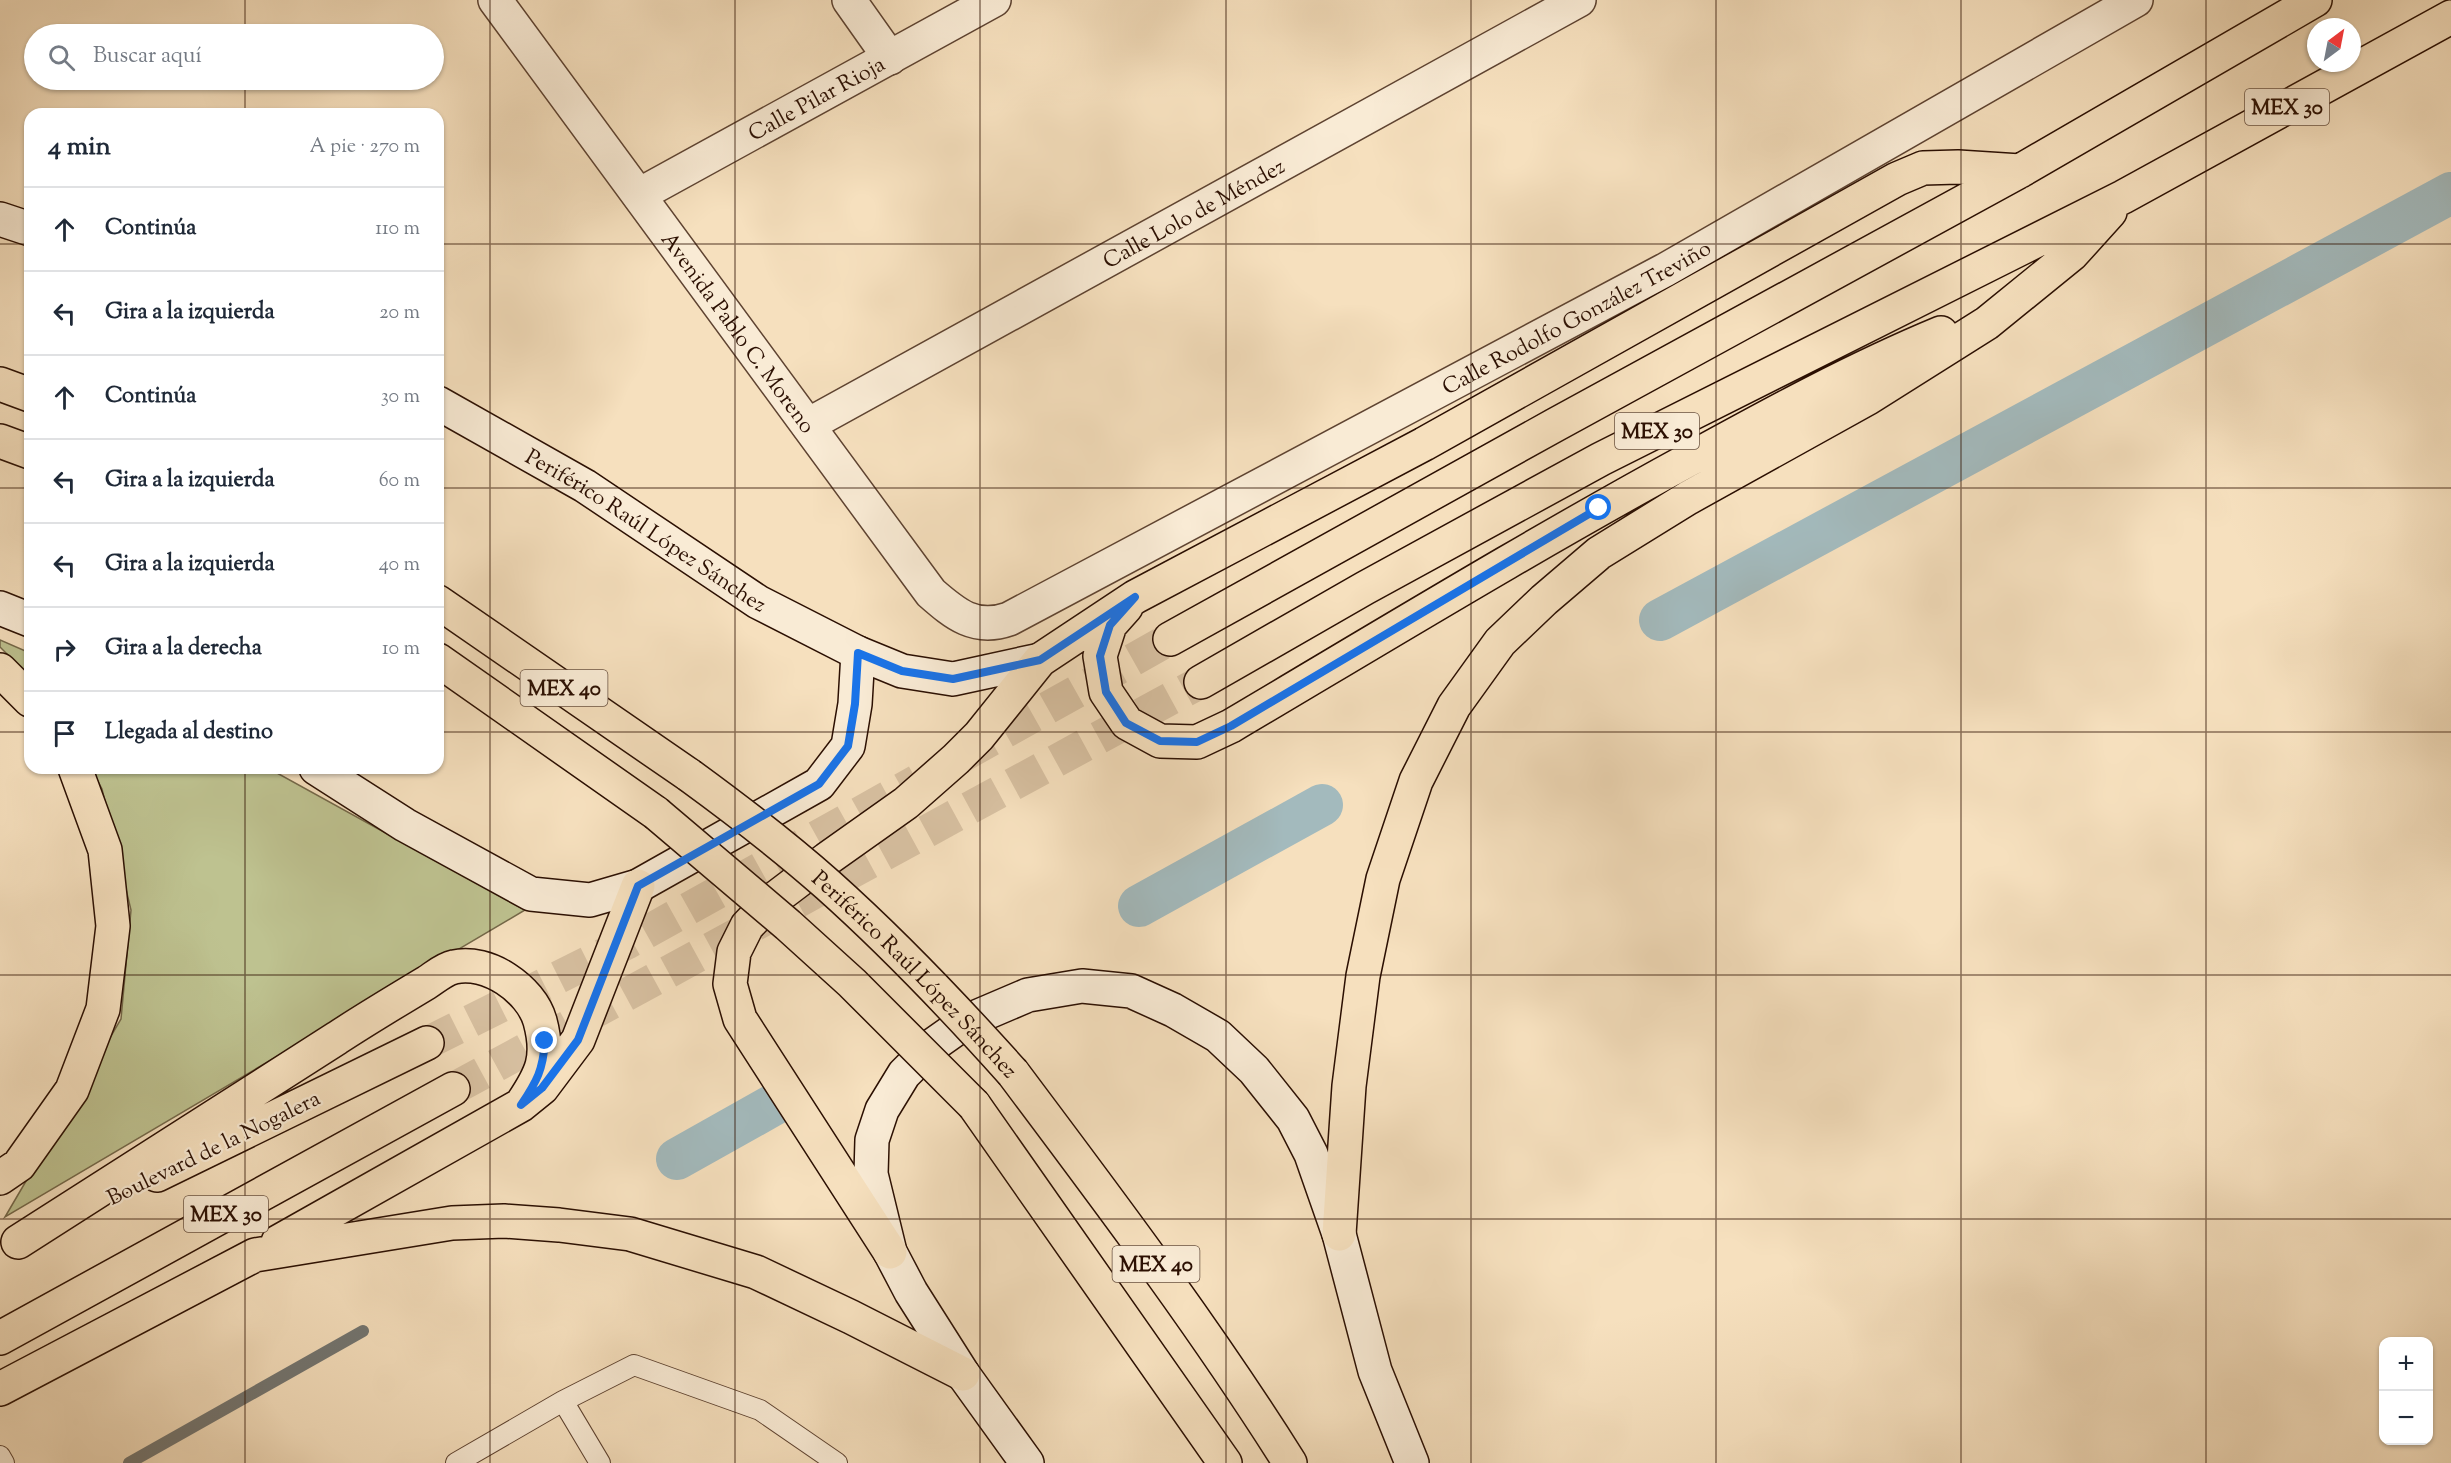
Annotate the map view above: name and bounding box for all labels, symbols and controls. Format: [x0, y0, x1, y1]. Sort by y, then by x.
north arrow [2307, 18, 2361, 72]
search box [24, 24, 444, 90]
icon: search [45, 41, 78, 74]
text: Buscar aquí [93, 41, 202, 73]
street label: Calle Pilar Rioja [743, 50, 892, 151]
road number: MEX 30 [2245, 89, 2329, 125]
text: 4 min [48, 129, 111, 166]
text: A pie · 270 m [310, 133, 420, 162]
street label: Calle Lolo de Méndez [1098, 152, 1292, 278]
icon: ahead [48, 213, 81, 246]
text: Continúa [105, 213, 196, 245]
text: 110 m [375, 215, 420, 244]
street label: Avenida Pablo C. Moreno [652, 226, 822, 441]
street label: Calle Rodolfo González Treviño [1437, 234, 1718, 405]
icon: left [48, 297, 81, 330]
text: Gira a la izquierda [105, 297, 275, 329]
text: 20 m [379, 299, 420, 328]
icon: ahead [48, 381, 81, 414]
text: Continúa [105, 381, 196, 413]
text: 30 m [381, 383, 420, 412]
road number: MEX 30 [1615, 413, 1699, 449]
street label: Periférico Raúl López Sánchez [518, 442, 771, 622]
icon: left [48, 465, 81, 498]
text: Gira a la izquierda [105, 465, 275, 497]
text: 60 m [379, 467, 420, 496]
route start [1585, 494, 1611, 520]
icon: left [48, 549, 81, 582]
text: Gira a la izquierda [105, 549, 275, 581]
text: 40 m [379, 551, 420, 580]
icon: right [48, 633, 81, 666]
text: Gira a la derecha [105, 633, 262, 665]
text: 10 m [382, 635, 420, 664]
road number: MEX 40 [520, 670, 608, 706]
icon: arrive [48, 717, 81, 750]
text: Llegada al destino [105, 717, 273, 749]
street label: Periférico Raúl López Sánchez [803, 865, 1024, 1087]
route end [531, 1027, 557, 1053]
street label: Boulevard de la Nogalera [102, 1084, 326, 1215]
road number: MEX 30 [184, 1196, 268, 1232]
road number: MEX 40 [1112, 1246, 1200, 1282]
map controls [2379, 1337, 2433, 1445]
button: + [2379, 1337, 2433, 1391]
button: − [2379, 1391, 2433, 1445]

